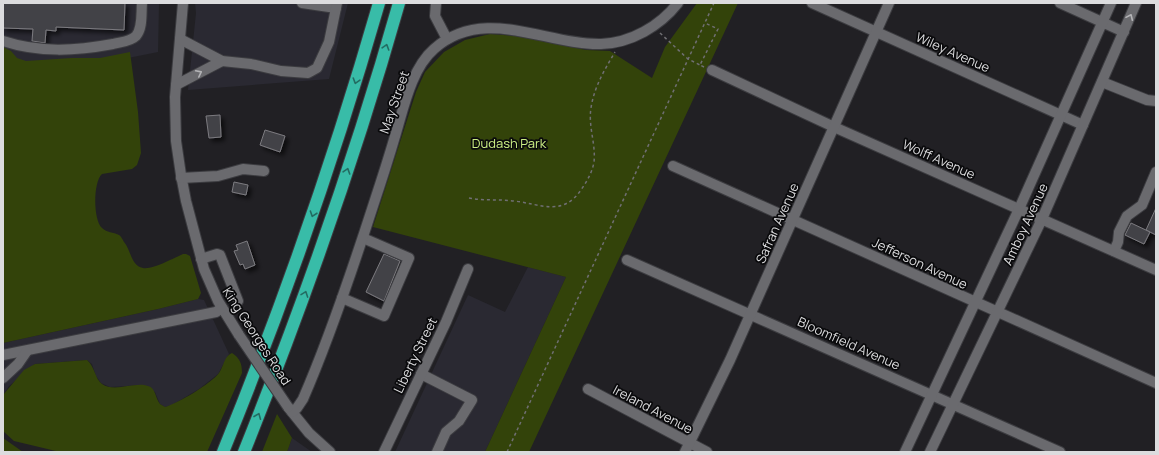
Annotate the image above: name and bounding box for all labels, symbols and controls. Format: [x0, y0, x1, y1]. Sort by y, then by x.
one-way arrow [1125, 14, 1133, 22]
street label: Wiley Avenue [913, 28, 993, 77]
one-way arrow [381, 44, 390, 51]
street label: May Street [375, 68, 413, 136]
one-way arrow [195, 70, 202, 78]
one-way arrow [352, 77, 361, 84]
park label: Dudash Park [472, 134, 547, 152]
street label: Wolff Avenue [900, 135, 979, 183]
one-way arrow [342, 168, 351, 175]
street label: Safran Avenue [751, 180, 803, 266]
street label: Amboy Avenue [998, 180, 1052, 268]
one-way arrow [309, 211, 318, 218]
street label: Jefferson Avenue [869, 233, 971, 293]
street label: King Georges Road [219, 284, 295, 388]
one-way arrow [300, 291, 308, 298]
street label: Bloomfield Avenue [795, 312, 904, 374]
street label: Liberty Street [389, 314, 441, 396]
street label: Ireland Avenue [610, 380, 696, 438]
one-way arrow [254, 412, 262, 419]

